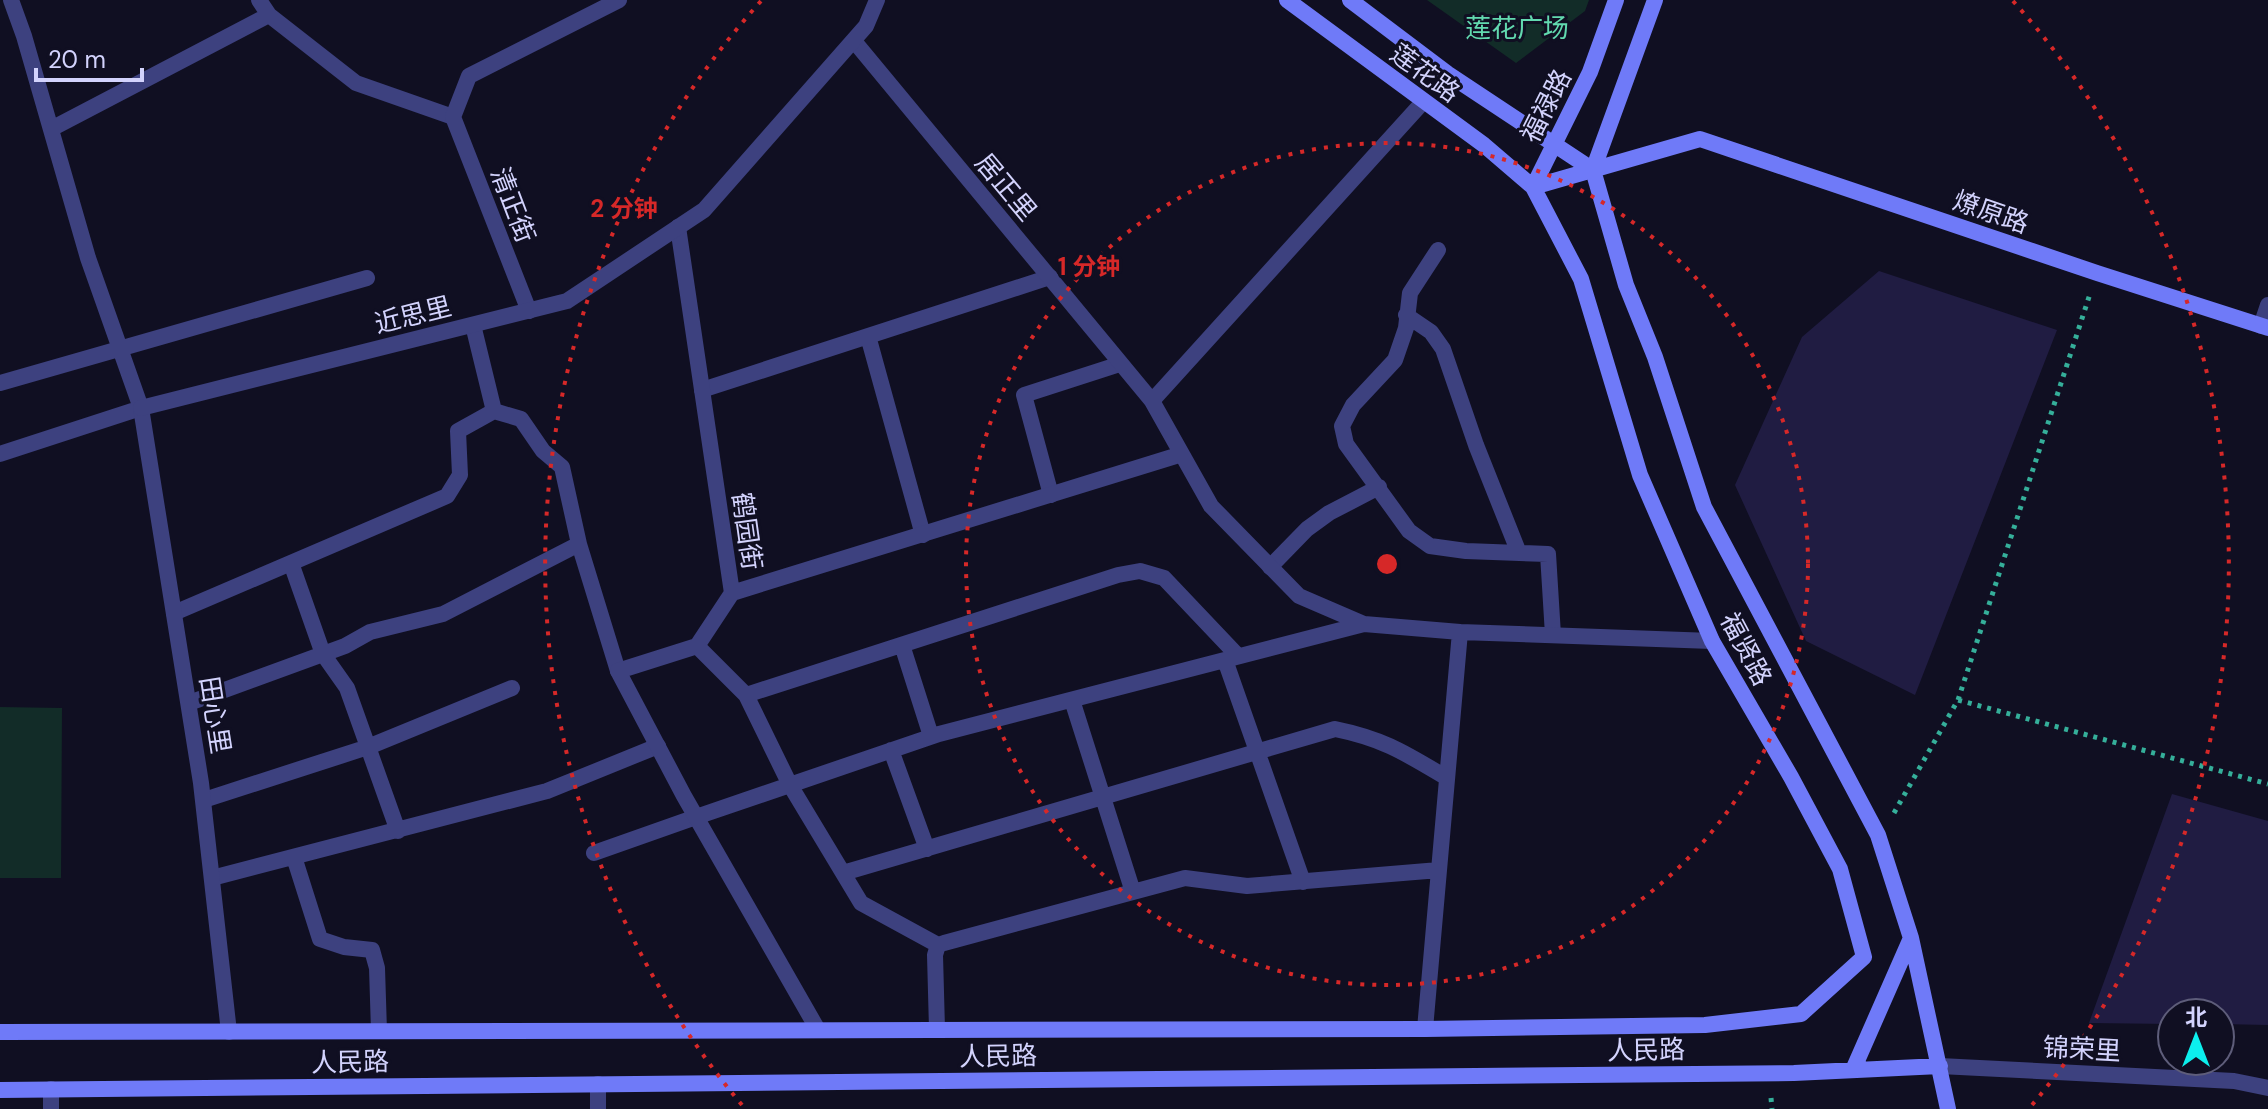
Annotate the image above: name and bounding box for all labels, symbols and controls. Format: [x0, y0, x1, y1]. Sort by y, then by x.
park label: 莲花广场 [1465, 11, 1569, 45]
scale bar [36, 32, 142, 82]
street label: 莲花路 [1383, 36, 1467, 110]
text: 20 m [48, 44, 106, 75]
street label: 福禄路 [1513, 64, 1579, 148]
street label: 居正里 [968, 146, 1044, 228]
street label: 清正街 [483, 162, 543, 248]
street label: 燎原路 [1949, 183, 2033, 241]
text: 2 分钟 [590, 193, 658, 224]
text: 1 分钟 [1058, 251, 1120, 282]
street label: 近思里 [371, 289, 455, 341]
street label: 鹤园街 [725, 490, 769, 572]
centre of rings [1373, 550, 1401, 578]
street label: 福贤路 [1713, 607, 1779, 691]
street label: 田心里 [192, 674, 238, 756]
north arrow [2156, 997, 2236, 1077]
text: 北 [2185, 1003, 2207, 1032]
street label: 锦荣里 [2042, 1030, 2122, 1068]
street label: 人民路 [1607, 1032, 1685, 1068]
street label: 人民路 [959, 1038, 1037, 1074]
street label: 人民路 [311, 1044, 389, 1080]

